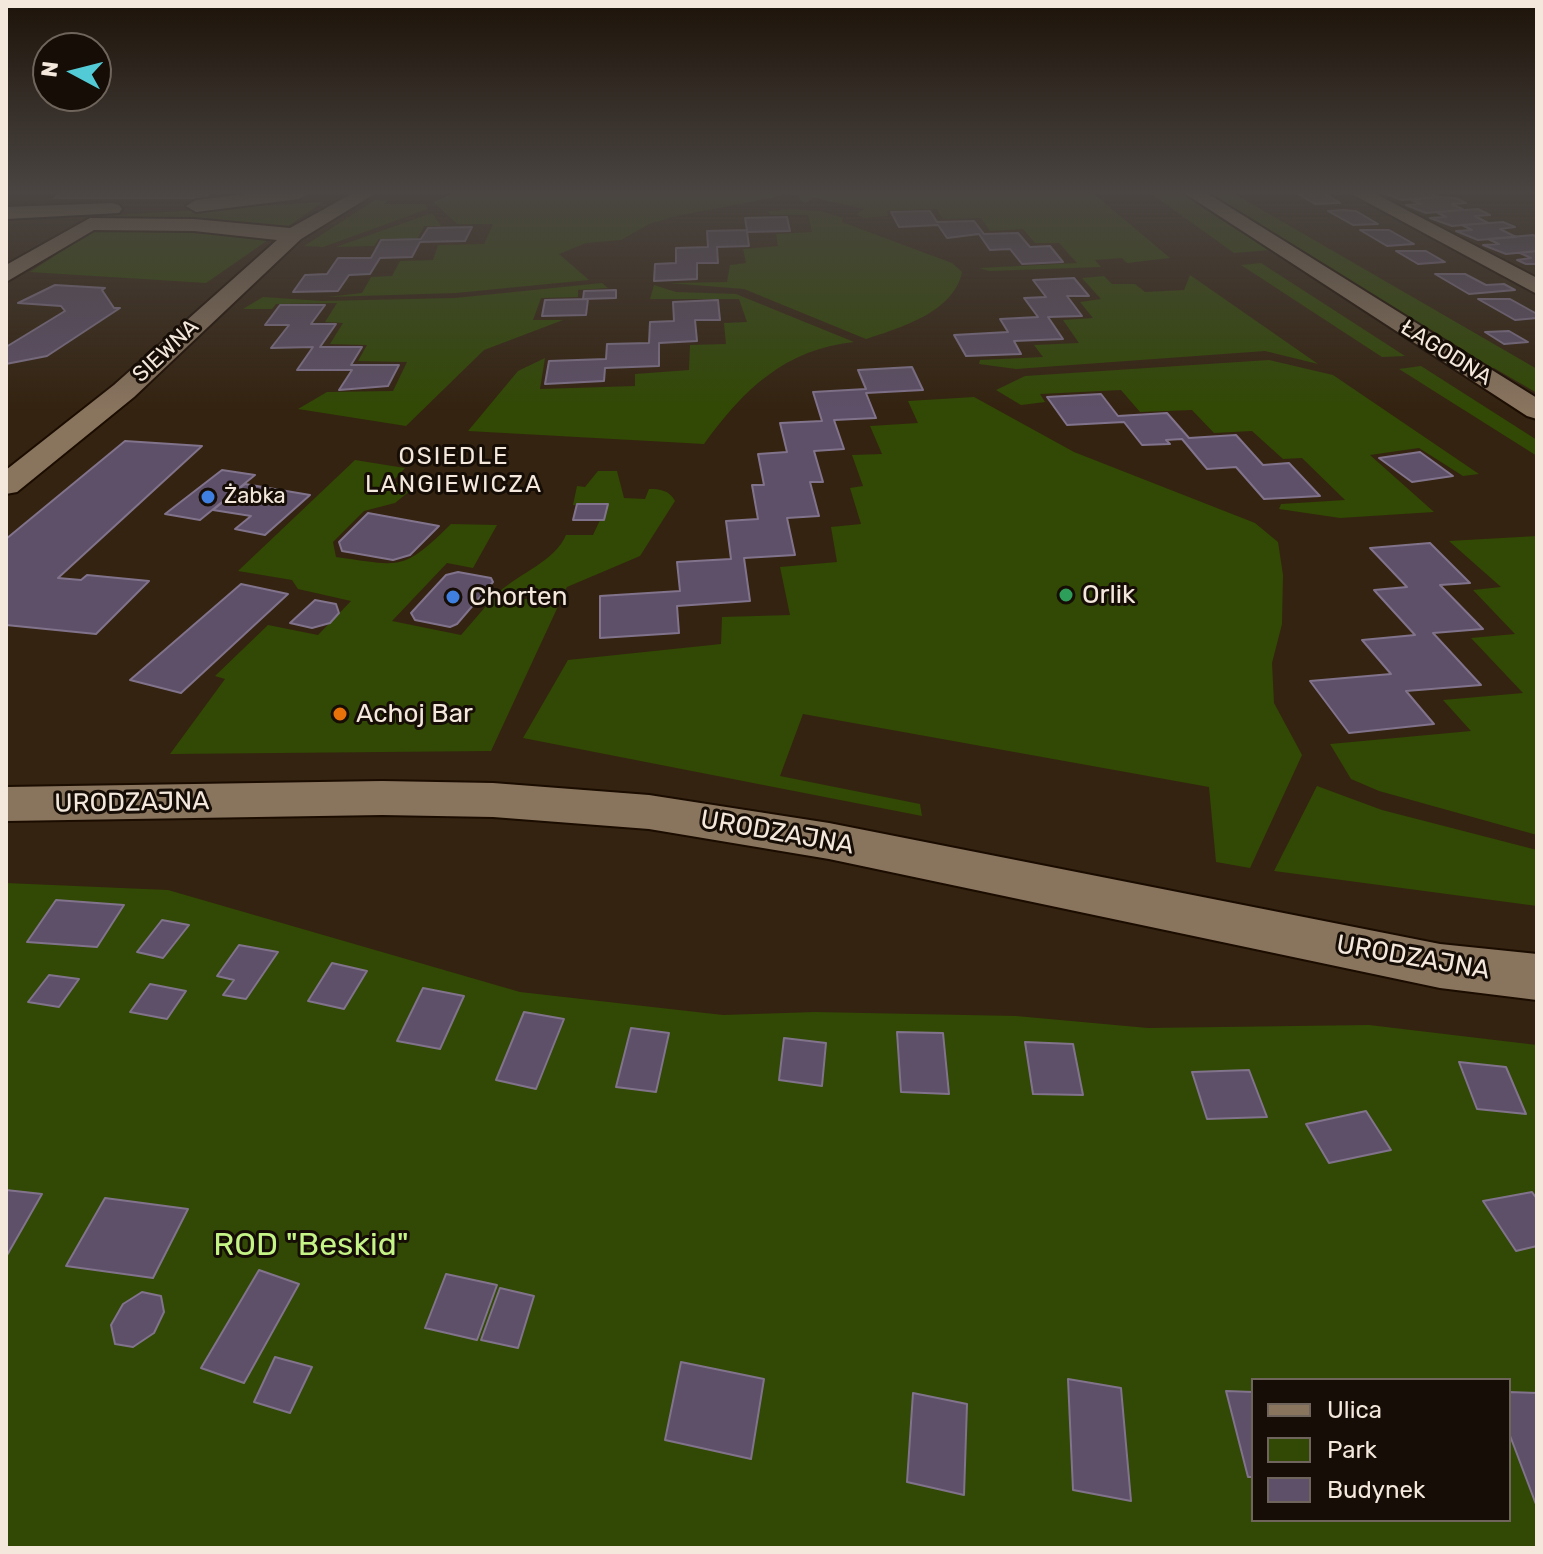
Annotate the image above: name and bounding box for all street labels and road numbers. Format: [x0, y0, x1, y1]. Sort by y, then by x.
street label: SIEWNA [127, 314, 205, 388]
street label: ŁAGODNA [1396, 315, 1496, 391]
street label: URODZAJNA [54, 786, 210, 820]
street label: URODZAJNA [698, 804, 856, 862]
street label: URODZAJNA [1334, 929, 1492, 987]

